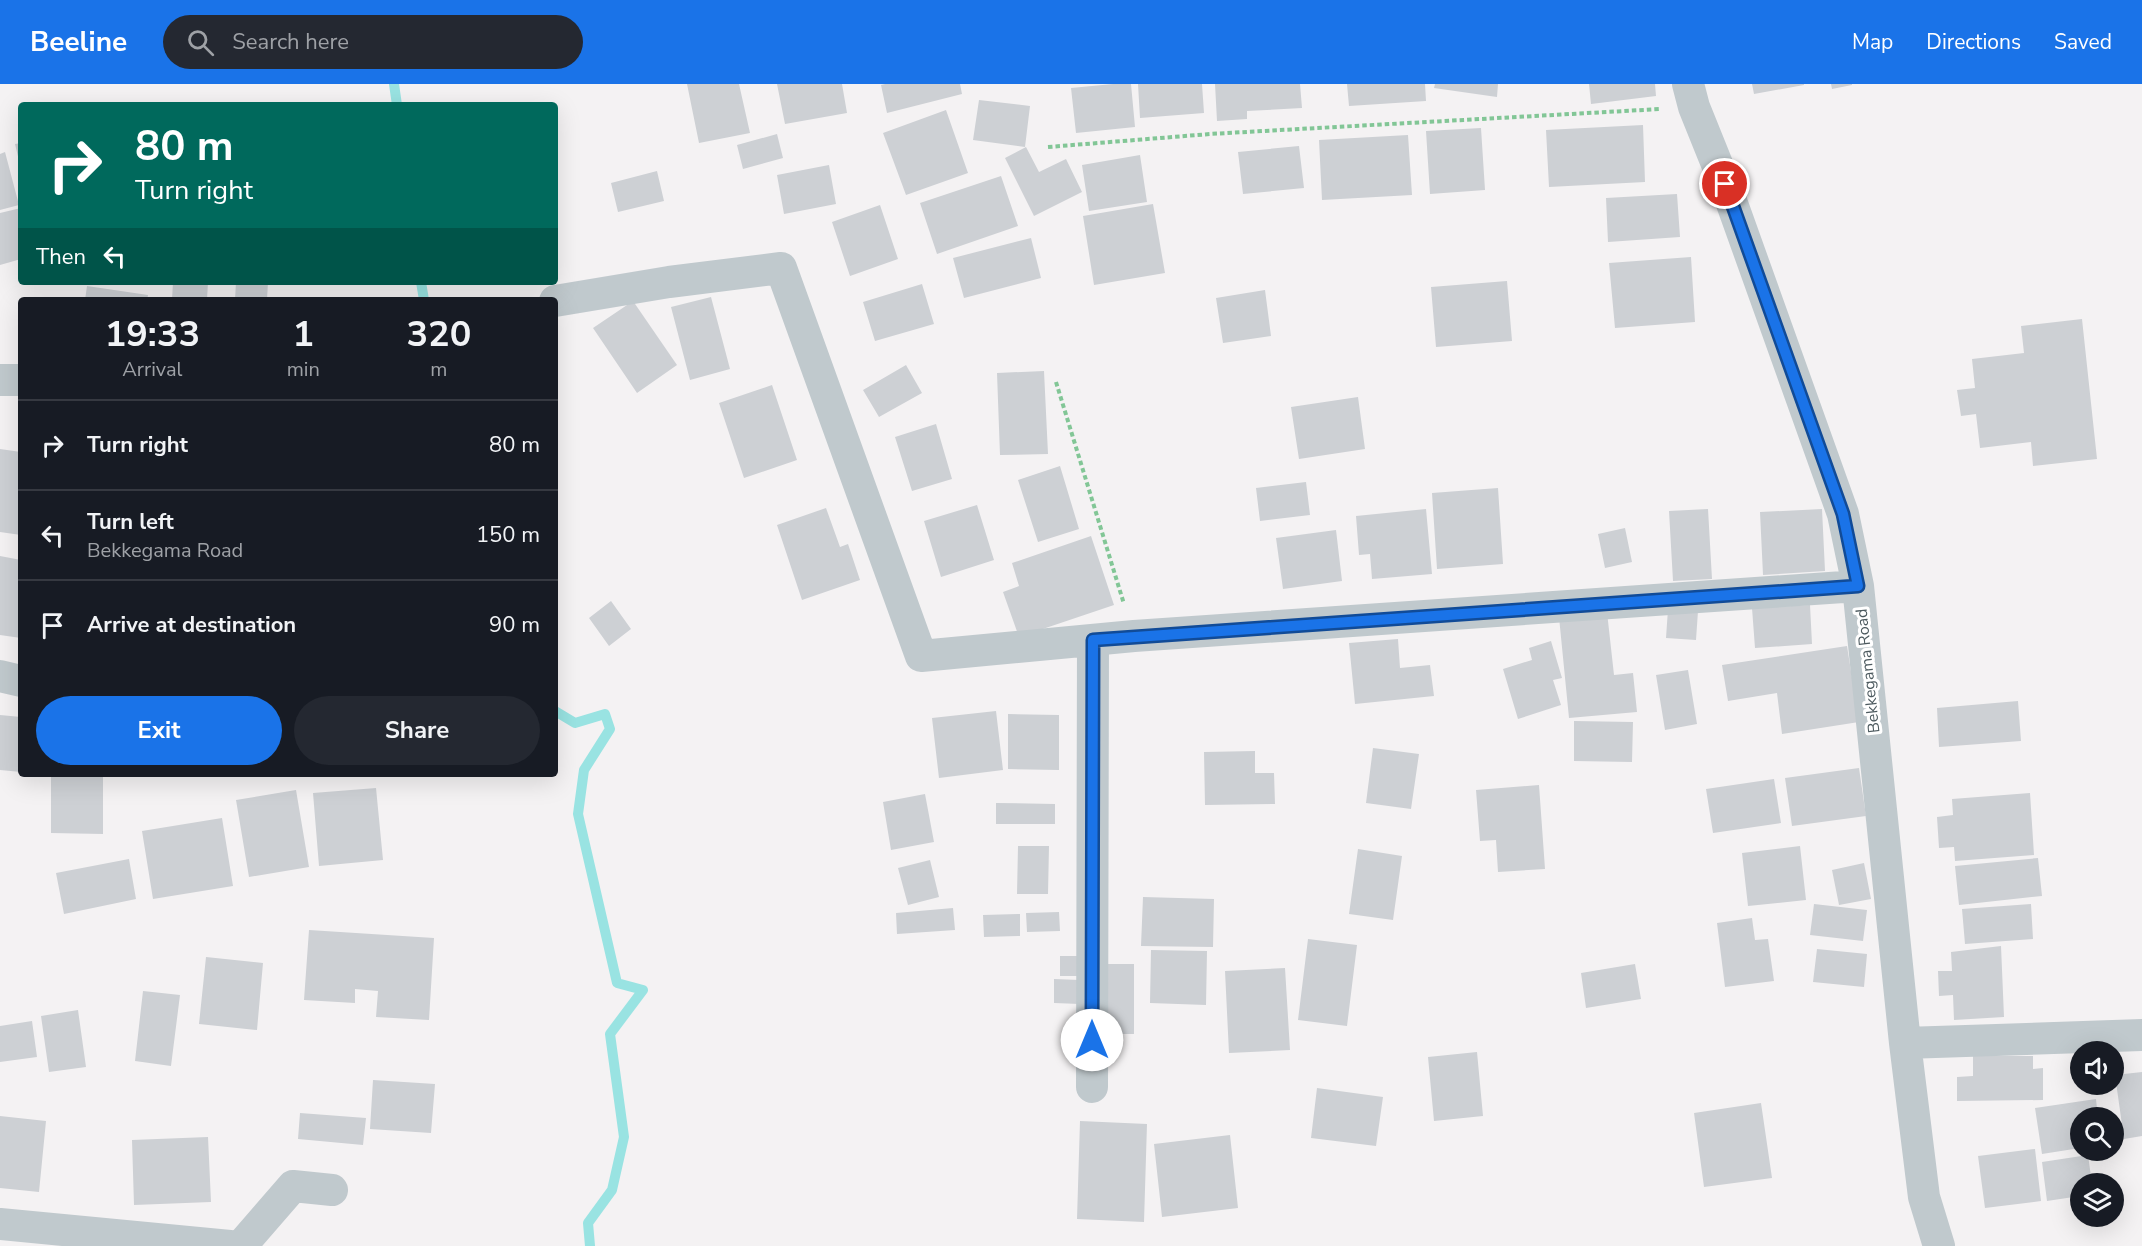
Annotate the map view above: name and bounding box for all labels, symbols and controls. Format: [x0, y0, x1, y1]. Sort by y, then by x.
search box [163, 15, 583, 69]
text: Beeline [30, 23, 127, 61]
icon: search [184, 26, 217, 59]
text: Search here [232, 27, 349, 57]
text: Map [1852, 28, 1893, 56]
text: Directions [1926, 28, 2021, 56]
text: Saved [2054, 28, 2112, 56]
text: 80 m [135, 118, 234, 175]
icon: right [36, 126, 114, 204]
pin [1699, 158, 1750, 209]
icon: arrive [1708, 167, 1741, 200]
text: Turn right [135, 172, 253, 209]
icon: left [98, 240, 131, 273]
text: Then [36, 242, 86, 272]
text: 19:33 [105, 310, 200, 359]
text: 1 [292, 310, 314, 359]
text: 320 [406, 310, 471, 359]
text: Arrival [122, 356, 182, 383]
text: min [287, 356, 320, 383]
text: m [430, 356, 447, 383]
icon: right [36, 429, 69, 462]
text: Turn right [87, 430, 188, 460]
text: 80 m [489, 430, 540, 460]
text: Turn left [87, 507, 174, 537]
icon: left [36, 519, 69, 552]
text: 150 m [476, 520, 540, 550]
text: Bekkegama Road [87, 537, 243, 564]
street label: Bekkegama Road [1851, 608, 1885, 734]
icon: arrive [36, 609, 69, 642]
text: Arrive at destination [87, 610, 296, 640]
text: 90 m [489, 610, 540, 640]
button: Exit [36, 696, 282, 765]
button: Share [294, 696, 540, 765]
position arrow [1060, 1008, 1124, 1072]
map controls [2070, 1041, 2124, 1227]
button: sound [2070, 1041, 2124, 1095]
button: search [2070, 1107, 2124, 1161]
button: layers [2070, 1173, 2124, 1227]

